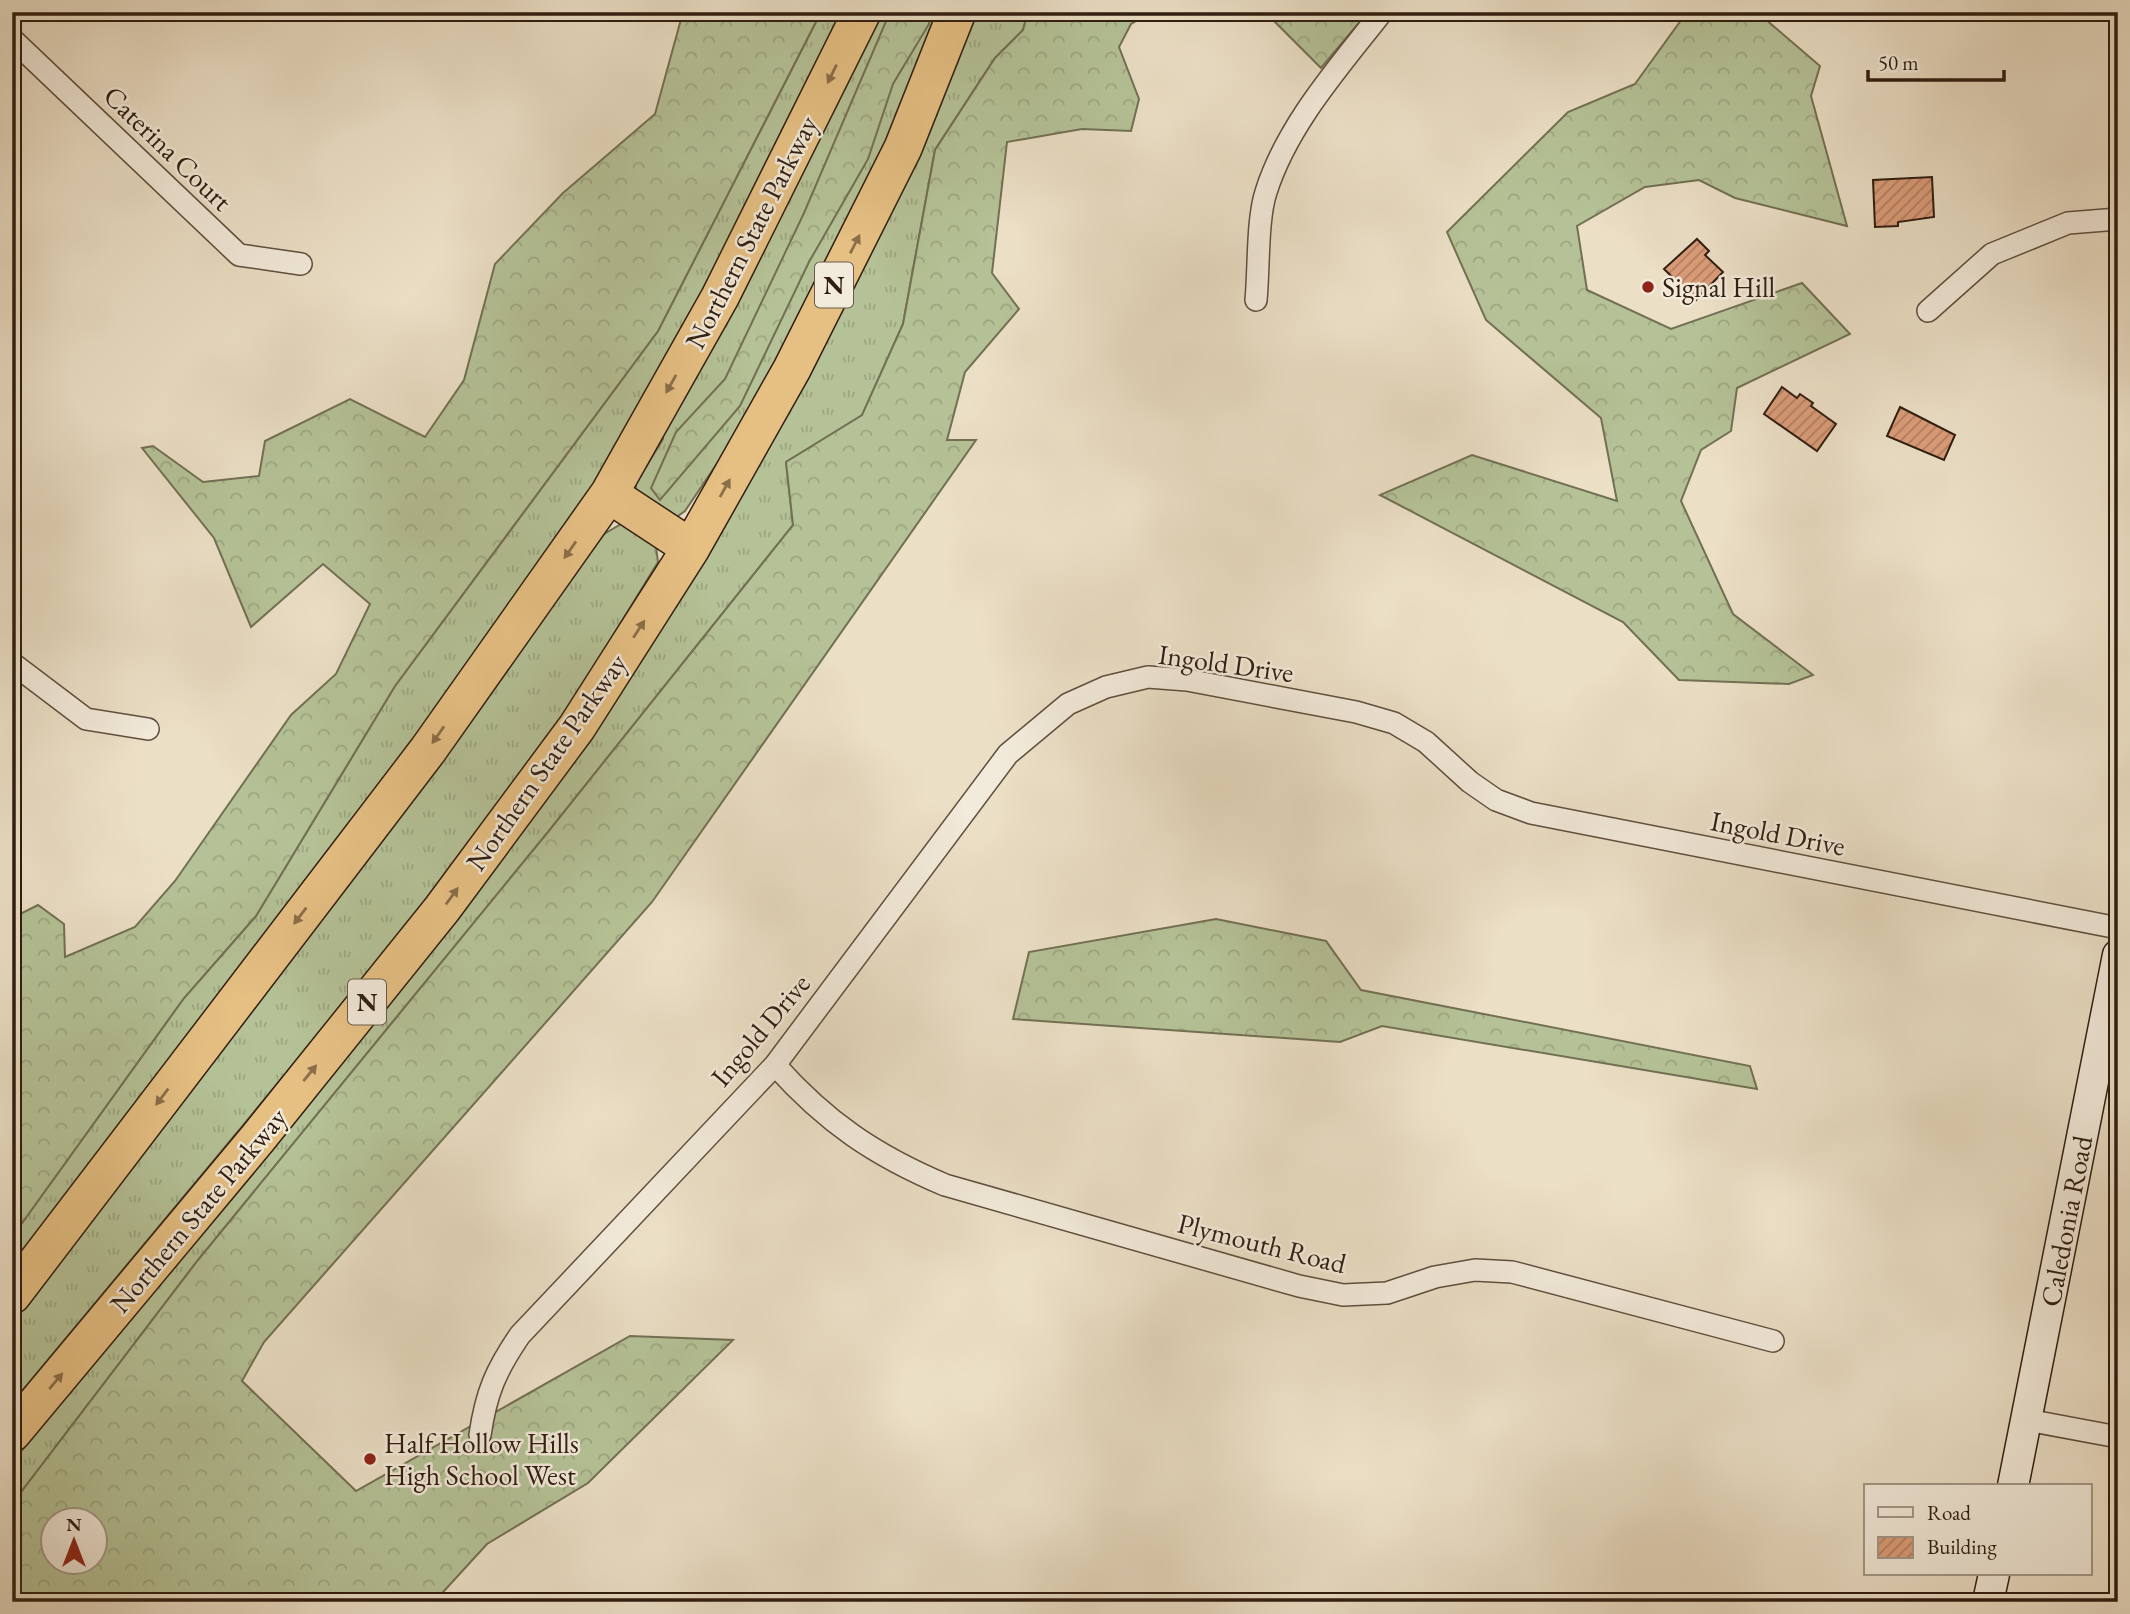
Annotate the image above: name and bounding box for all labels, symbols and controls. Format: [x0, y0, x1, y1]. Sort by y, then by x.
scale bar [1868, 38, 2004, 82]
text: 50 m [1878, 49, 1919, 76]
one-way arrow [827, 64, 838, 84]
street label: Caterina Court [96, 78, 240, 218]
street label: Northern State Parkway [677, 109, 826, 355]
one-way arrow [849, 234, 860, 254]
road number: N [815, 262, 853, 308]
place label: Signal Hill [1662, 269, 1776, 305]
marker: Signal Hill [1640, 279, 1656, 295]
one-way arrow [665, 374, 677, 394]
one-way arrow [719, 478, 731, 498]
one-way arrow [563, 541, 577, 559]
one-way arrow [632, 620, 645, 639]
street label: Ingold Drive [1156, 636, 1296, 690]
street label: Northern State Parkway [457, 646, 635, 878]
one-way arrow [431, 726, 445, 744]
street label: Ingold Drive [1708, 802, 1848, 864]
one-way arrow [445, 886, 459, 905]
one-way arrow [293, 907, 307, 926]
street label: Ingold Drive [702, 966, 818, 1094]
road number: N [348, 979, 386, 1024]
one-way arrow [303, 1065, 318, 1083]
one-way arrow [155, 1088, 169, 1106]
street label: Northern State Parkway [102, 1099, 295, 1320]
street label: Caledonia Road [2032, 1132, 2100, 1310]
street label: Plymouth Road [1174, 1205, 1351, 1282]
one-way arrow [48, 1372, 64, 1390]
place label: Half Hollow Hills High School West [384, 1425, 579, 1493]
marker: Half Hollow Hills High School West [362, 1451, 378, 1467]
legend [1864, 1484, 2092, 1576]
text: Road [1927, 1499, 1971, 1526]
north arrow [38, 1506, 108, 1576]
text: N [66, 1512, 82, 1537]
text: Building [1927, 1533, 1997, 1560]

